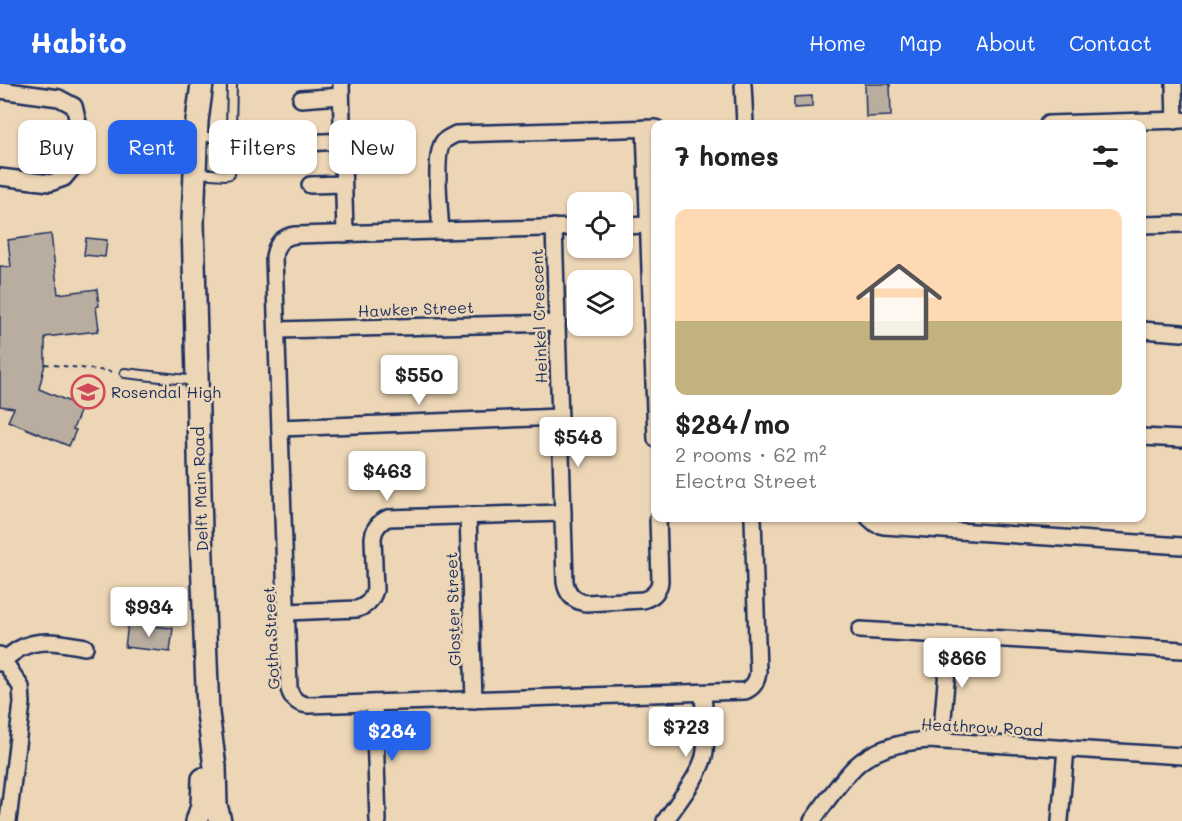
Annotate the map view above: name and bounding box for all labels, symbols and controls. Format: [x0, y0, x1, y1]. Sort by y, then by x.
text: Habito [30, 24, 126, 60]
text: Home [809, 29, 866, 56]
text: Map [899, 29, 942, 56]
text: About [975, 29, 1036, 56]
text: Contact [1069, 29, 1152, 56]
chip: Buy [18, 120, 96, 174]
chip: Rent [108, 120, 197, 174]
chip: Filters [209, 120, 317, 174]
chip: New [329, 120, 416, 174]
text: 7 homes [675, 139, 779, 173]
icon: filters [1089, 140, 1122, 173]
map controls [567, 192, 633, 336]
button: locate [567, 192, 633, 258]
street label: Heinkel Crescent [526, 248, 551, 384]
icon: home [845, 248, 953, 356]
button: layers [567, 270, 633, 336]
street label: Hawker Street [358, 296, 474, 321]
pin: $550 [383, 355, 455, 406]
text: $550 [395, 361, 443, 387]
school or university icon: Rosendal High [70, 374, 106, 410]
place label: Rosendal High [111, 381, 221, 402]
text: $284/mo [675, 407, 790, 441]
pin: $548 [542, 417, 614, 468]
text: $548 [553, 423, 603, 449]
street label: Delft Main Road [187, 426, 212, 552]
text: 2 rooms · 62 m² [675, 441, 827, 467]
pin: $463 [351, 451, 423, 502]
text: $463 [362, 457, 412, 483]
text: Electra Street [675, 467, 817, 493]
street label: Gloster Street [440, 552, 465, 666]
street label: Gotha Street [257, 586, 284, 690]
pin: $934 [113, 587, 185, 638]
text: $934 [124, 593, 174, 619]
pin: $866 [926, 638, 998, 689]
text: $866 [938, 644, 986, 670]
pin: $723 [650, 707, 722, 758]
pin: $284 [356, 711, 428, 762]
text: $723 [663, 713, 709, 739]
street label: Heathrow Road [920, 713, 1044, 740]
text: $284 [368, 717, 416, 743]

